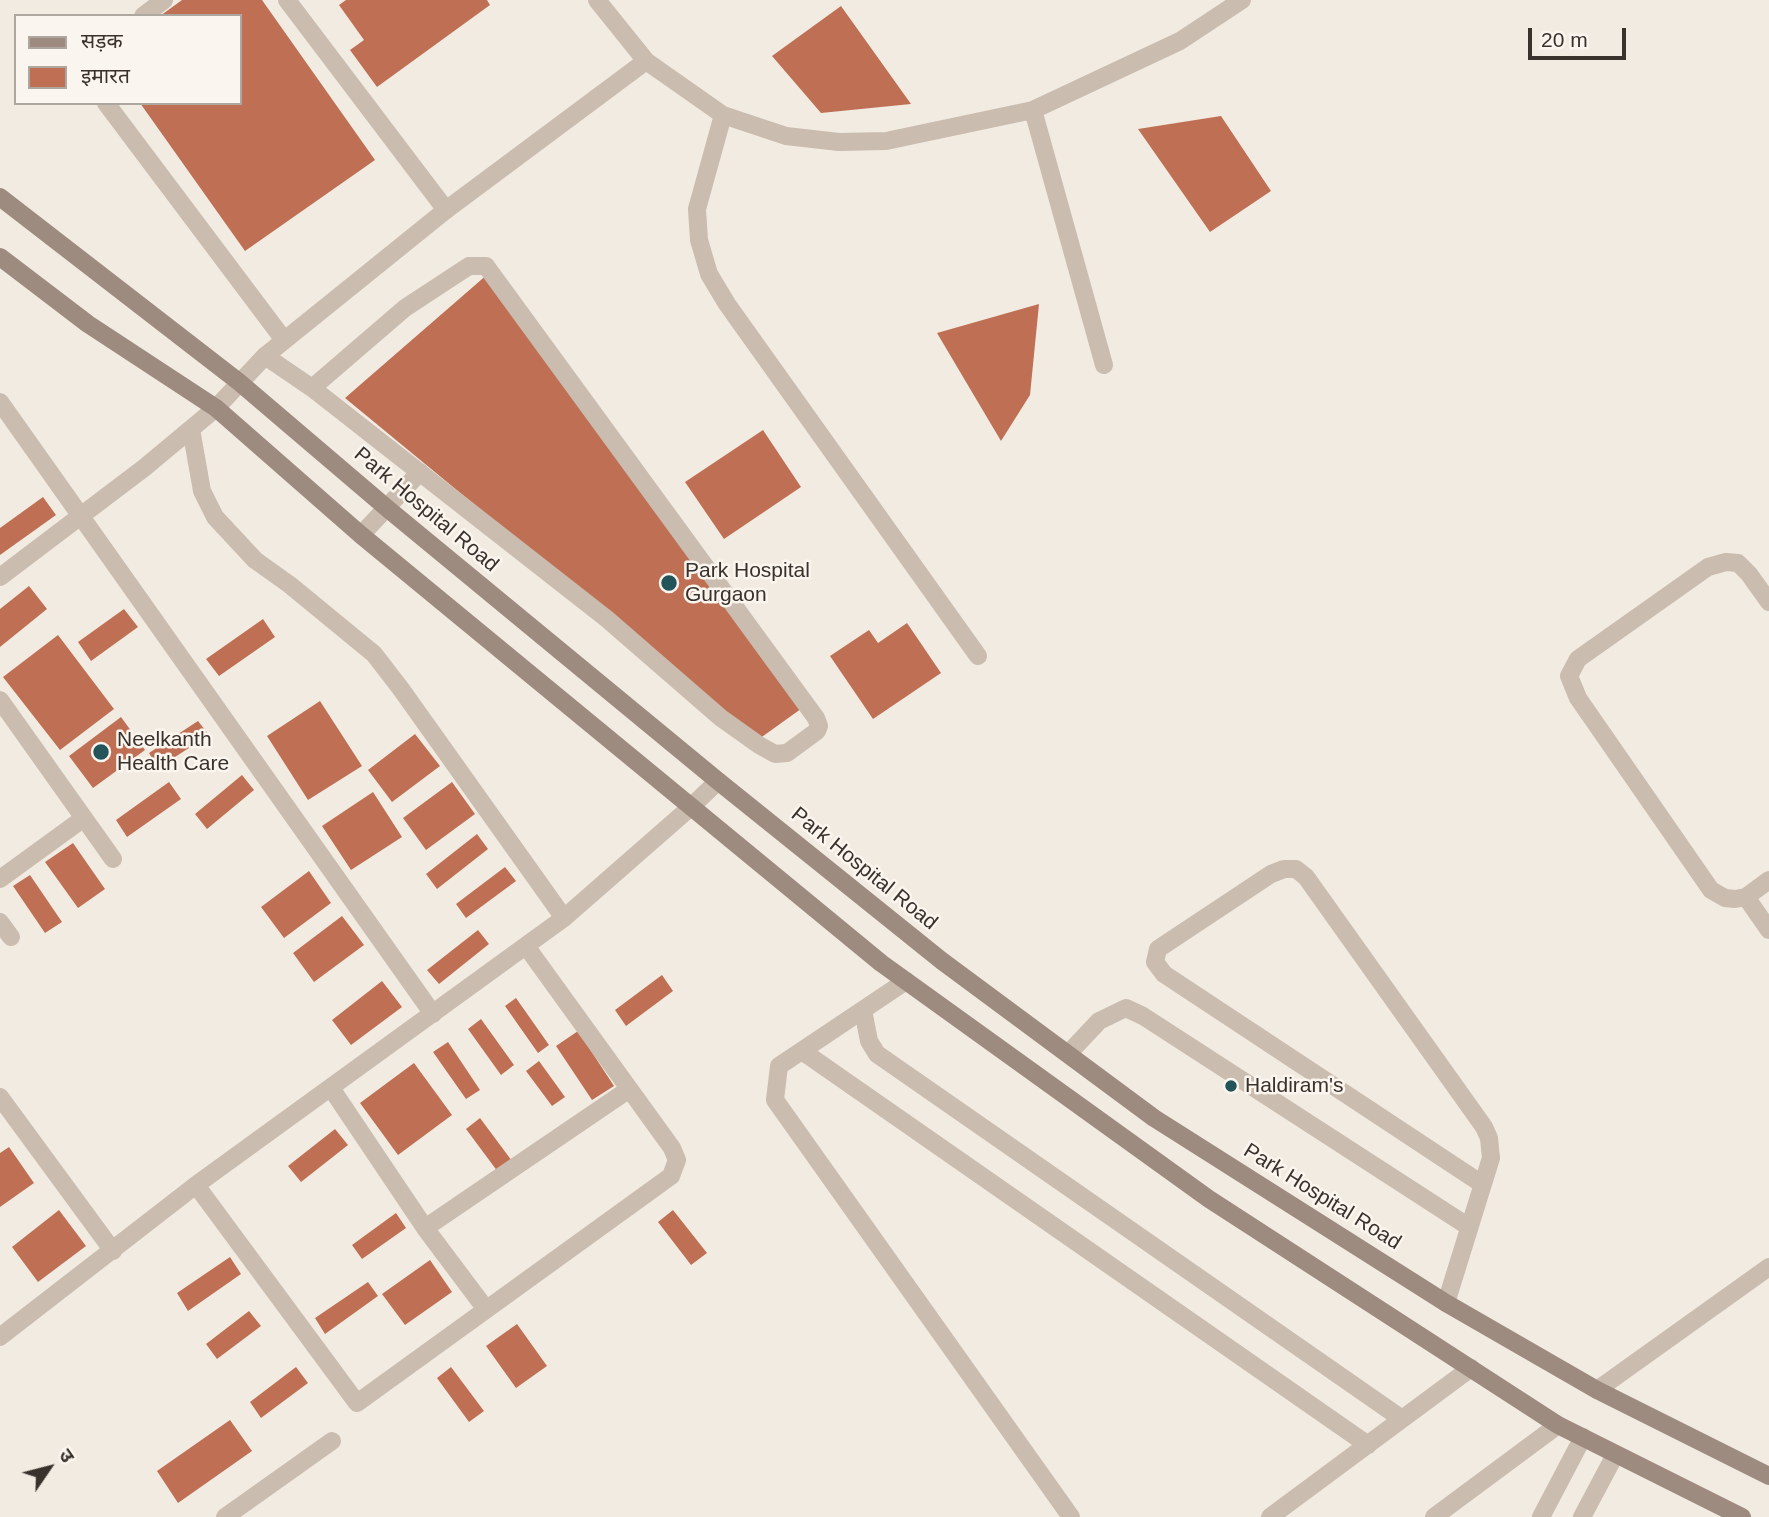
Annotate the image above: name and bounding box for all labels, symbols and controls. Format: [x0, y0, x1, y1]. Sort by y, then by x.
legend [14, 14, 242, 105]
scale bar [1531, 14, 1629, 58]
text: 20 m [1541, 28, 1588, 51]
text: सड़क [81, 29, 123, 52]
text: इमारत [81, 64, 130, 87]
street label: Park Hospital Road [349, 442, 503, 578]
place label: Park Hospital Gurgaon [685, 558, 810, 608]
marker: Park Hospital Gurgaon [659, 573, 679, 593]
place label: Neelkanth Health Care [117, 727, 229, 777]
marker: Neelkanth Health Care [91, 742, 111, 762]
street label: Park Hospital Road [786, 802, 942, 936]
place label: Haldiram's [1245, 1073, 1344, 1099]
marker: Haldiram's [1223, 1078, 1239, 1094]
street label: Park Hospital Road [1239, 1138, 1405, 1256]
north arrow [14, 1433, 84, 1503]
text: उ [55, 1445, 78, 1466]

